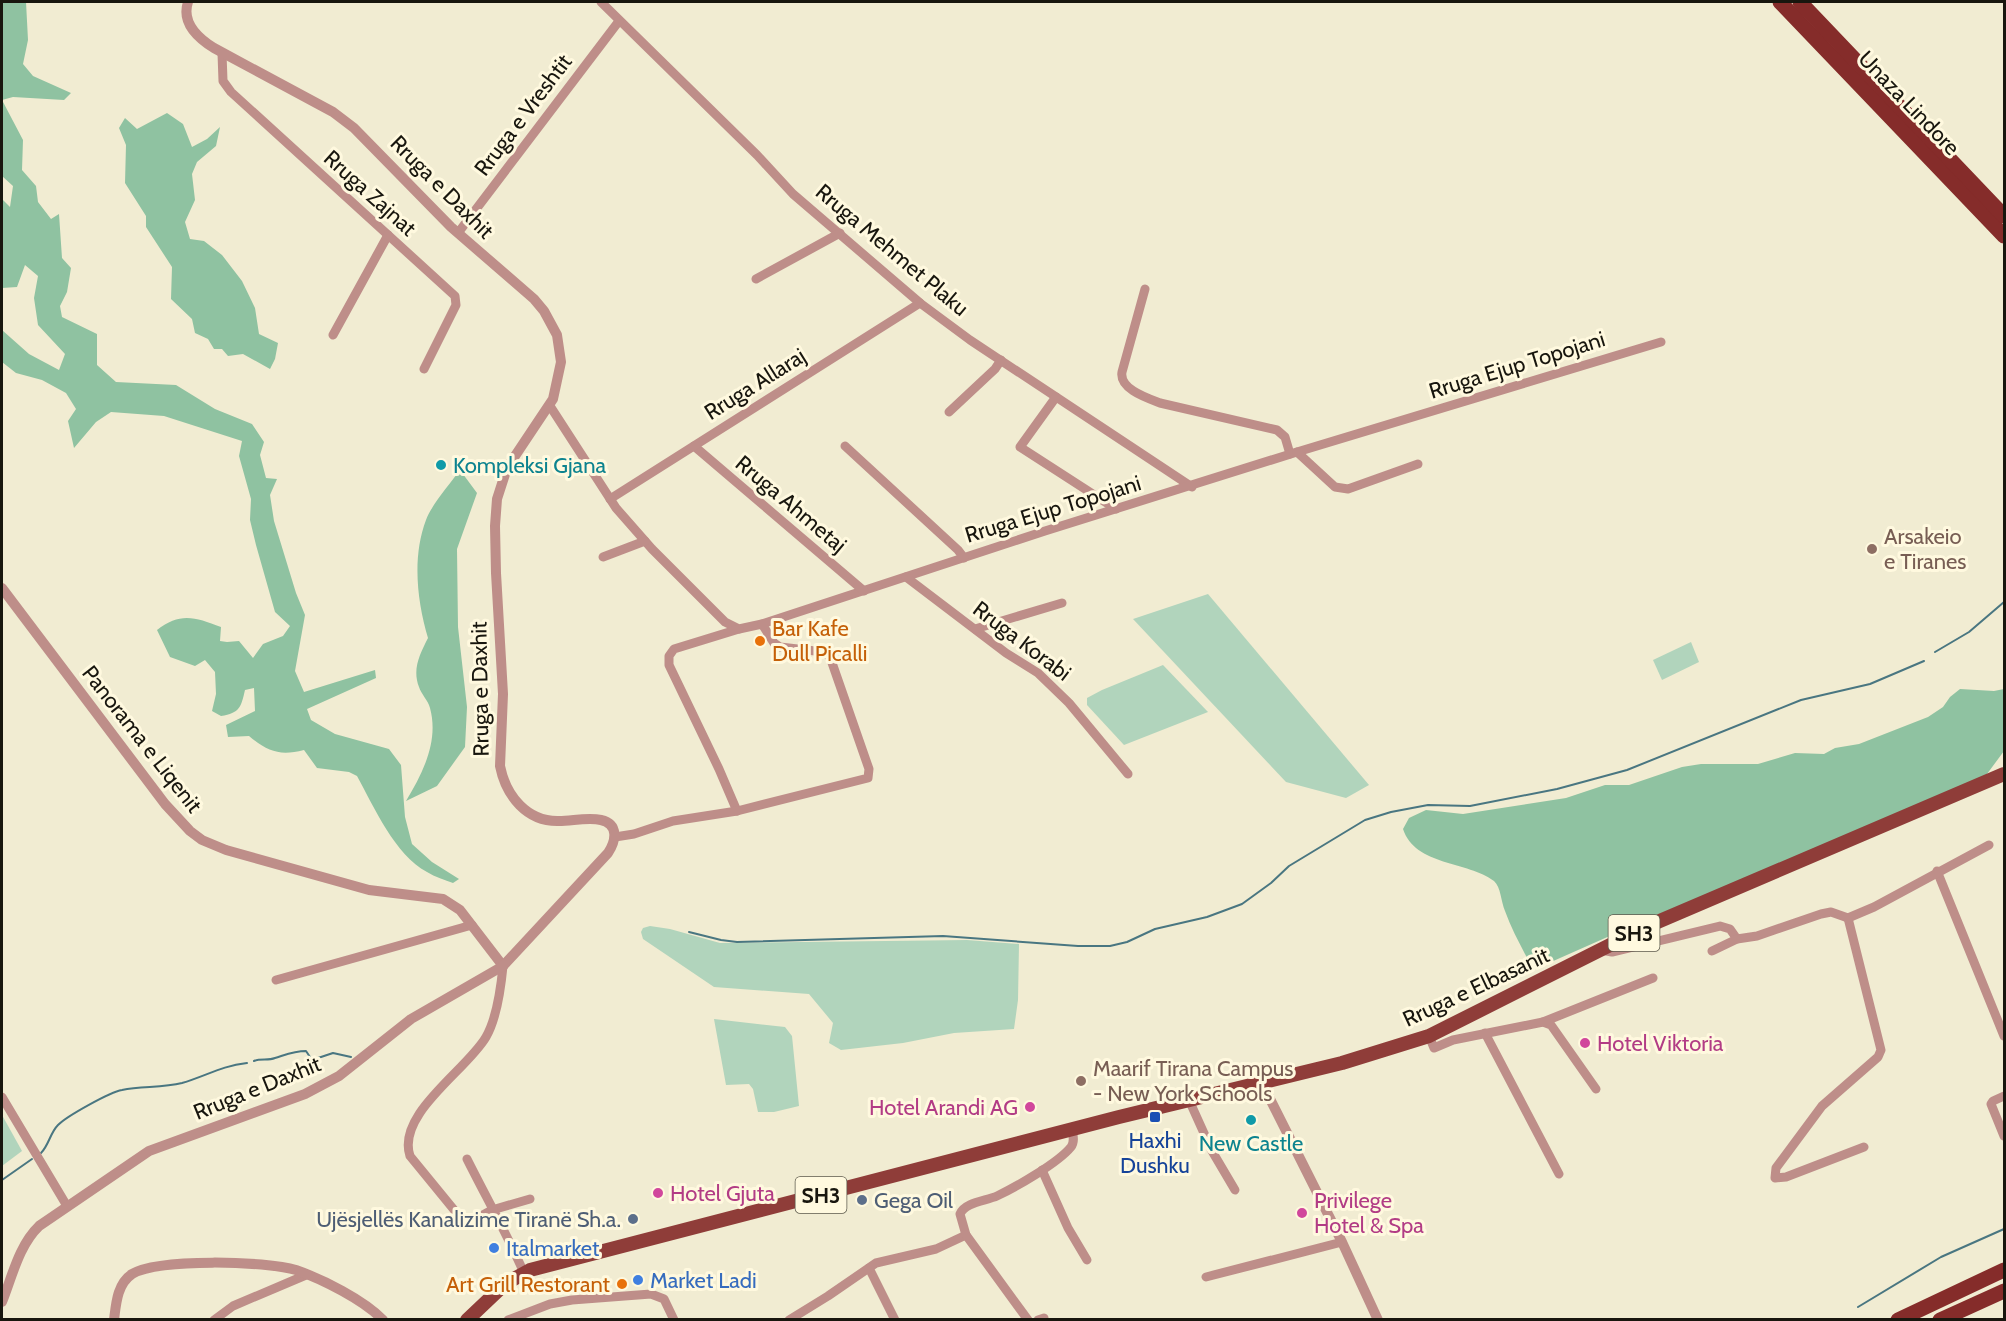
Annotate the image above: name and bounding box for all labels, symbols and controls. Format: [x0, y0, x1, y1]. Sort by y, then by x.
street label: Unaza Lindore [1853, 45, 1965, 161]
street label: Rruga e Vreshtit [469, 48, 578, 181]
street label: Rruga e Daxhit [385, 130, 500, 245]
street label: Rruga Zajnat [318, 144, 422, 242]
street label: Rruga Mehmet Plaku [810, 178, 974, 322]
street label: Rruga Ejup Topojani [1426, 325, 1608, 405]
street label: Rruga Allaraj [699, 342, 811, 426]
street label: Rruga Ahmetaj [730, 450, 852, 558]
place label: Kompleksi Gjana [453, 452, 606, 479]
marker: Kompleksi Gjana [434, 458, 448, 472]
street label: Rruga Ejup Topojani [962, 469, 1144, 549]
place label: Arsakeio e Tiranes [1884, 523, 1966, 575]
marker: Arsakeio e Tiranes [1865, 542, 1879, 556]
street label: Rruga Korabi [968, 595, 1076, 687]
place label: Bar Kafe Dull Picalli [772, 615, 867, 667]
street label: Rruga e Daxhit [465, 621, 495, 757]
marker: Bar Kafe Dull Picalli [753, 634, 767, 648]
street label: Panorama e Liqenit [76, 660, 208, 818]
road number: SH3 [1608, 915, 1660, 951]
street label: Rruga e Elbasanit [1398, 941, 1554, 1033]
place label: Hotel Viktoria [1597, 1030, 1724, 1057]
marker: Hotel Viktoria [1578, 1036, 1592, 1050]
street label: Rruga e Daxhit [189, 1050, 325, 1126]
place label: Maarif Tirana Campus - New York Schools [1093, 1055, 1293, 1107]
marker: Maarif Tirana Campus - New York Schools [1074, 1074, 1088, 1088]
place label: Hotel Arandi AG [869, 1094, 1018, 1121]
marker: Hotel Arandi AG [1023, 1100, 1037, 1114]
marker: Haxhi Dushku [1148, 1110, 1162, 1124]
marker: New Castle [1244, 1113, 1258, 1127]
place label: Haxhi Dushku [1120, 1127, 1190, 1179]
place label: New Castle [1199, 1130, 1303, 1157]
road number: SH3 [796, 1177, 846, 1213]
place label: Hotel Gjuta [670, 1180, 775, 1207]
marker: Hotel Gjuta [651, 1186, 665, 1200]
place label: Gega Oil [874, 1187, 954, 1214]
place label: Privilege Hotel & Spa [1314, 1187, 1424, 1239]
marker: Gega Oil [855, 1193, 869, 1207]
place label: Ujësjellës Kanalizime Tiranë Sh.a. [316, 1206, 621, 1233]
marker: Privilege Hotel & Spa [1295, 1206, 1309, 1220]
marker: Ujësjellës Kanalizime Tiranë Sh.a. [626, 1212, 640, 1226]
place label: Italmarket [506, 1235, 600, 1262]
marker: Italmarket [487, 1241, 501, 1255]
place label: Market Ladi [650, 1267, 757, 1294]
place label: Art Grill Restorant [446, 1271, 611, 1298]
marker: Market Ladi [631, 1273, 645, 1287]
marker: Art Grill Restorant [615, 1277, 629, 1291]

